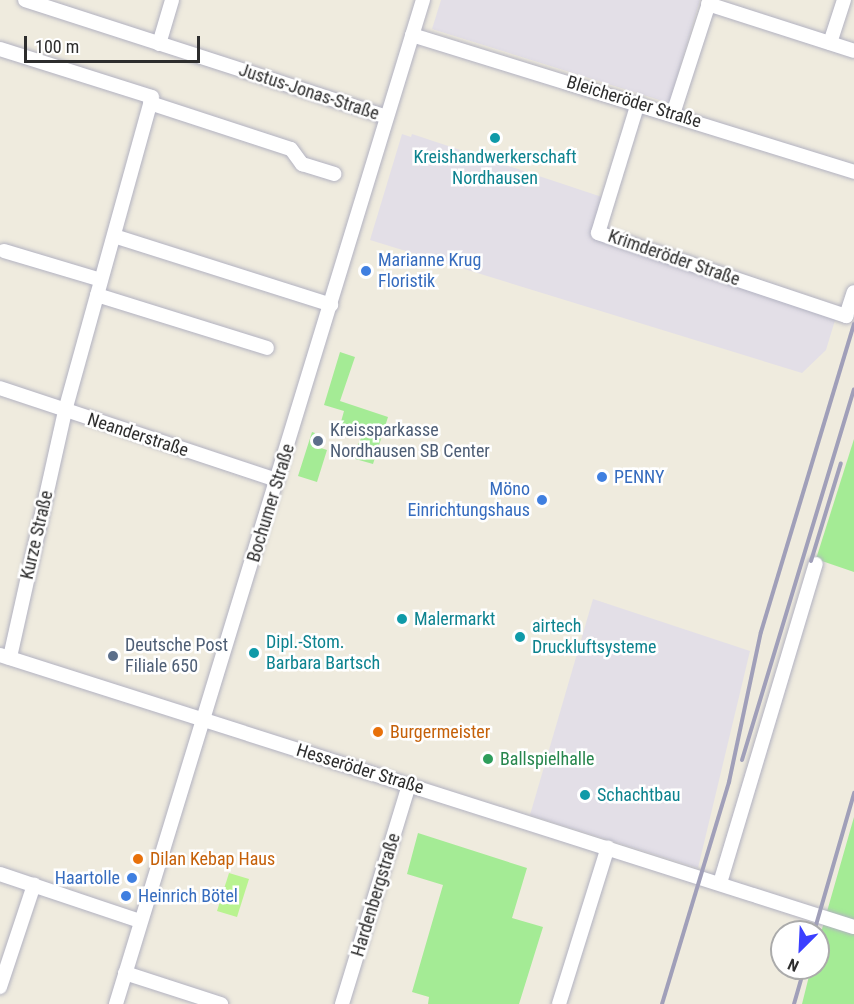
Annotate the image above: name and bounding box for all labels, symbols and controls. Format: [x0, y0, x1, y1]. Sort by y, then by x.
scale bar [27, 24, 202, 62]
text: 100 m [35, 36, 79, 57]
street label: Justus-Jonas-Straße [236, 59, 382, 125]
street label: Bleicheröder Straße [564, 71, 704, 133]
marker: Kreishandwerkerschaft Nordhausen [488, 131, 502, 145]
place label: Kreishandwerkerschaft Nordhausen [413, 147, 577, 190]
street label: Krimderöder Straße [605, 225, 743, 291]
place label: Marianne Krug Floristik [378, 250, 481, 292]
marker: Marianne Krug Floristik [359, 264, 373, 278]
street label: Neanderstraße [85, 409, 191, 461]
place label: Kreissparkasse Nordhausen SB Center [330, 420, 490, 462]
marker: Kreissparkasse Nordhausen SB Center [311, 434, 325, 448]
street label: Bochumer Straße [243, 441, 299, 565]
place label: PENNY [614, 466, 664, 488]
marker: PENNY [595, 470, 609, 484]
place label: Möno Einrichtungshaus [408, 479, 530, 522]
street label: Kurze Straße [16, 489, 58, 581]
marker: Möno Einrichtungshaus [535, 493, 549, 507]
place label: Malermarkt [414, 608, 495, 630]
marker: Malermarkt [395, 612, 409, 626]
place label: airtech Druckluftsysteme [532, 616, 656, 658]
marker: airtech Druckluftsysteme [513, 630, 527, 644]
place label: Dipl.-Stom. Barbara Bartsch [266, 632, 380, 674]
place label: Deutsche Post Filiale 650 [125, 635, 228, 678]
marker: Dipl.-Stom. Barbara Bartsch [247, 646, 261, 660]
marker: Deutsche Post Filiale 650 [106, 649, 120, 663]
place label: Burgermeister [390, 721, 490, 743]
marker: Burgermeister [371, 725, 385, 739]
street label: Hesseröder Straße [294, 739, 426, 799]
place label: Ballspielhalle [500, 748, 595, 770]
marker: Ballspielhalle [481, 752, 495, 766]
place label: Schachtbau [597, 784, 680, 806]
marker: Schachtbau [578, 788, 592, 802]
street label: Hardenbergstraße [347, 831, 405, 959]
place label: Dilan Kebap Haus [150, 848, 275, 870]
marker: Dilan Kebap Haus [131, 852, 145, 866]
place label: Haartolle [55, 867, 120, 889]
marker: Haartolle [125, 871, 139, 885]
place label: Heinrich Bötel [138, 885, 238, 907]
marker: Heinrich Bötel [119, 889, 133, 903]
north arrow [770, 920, 830, 980]
text: N [785, 954, 802, 976]

